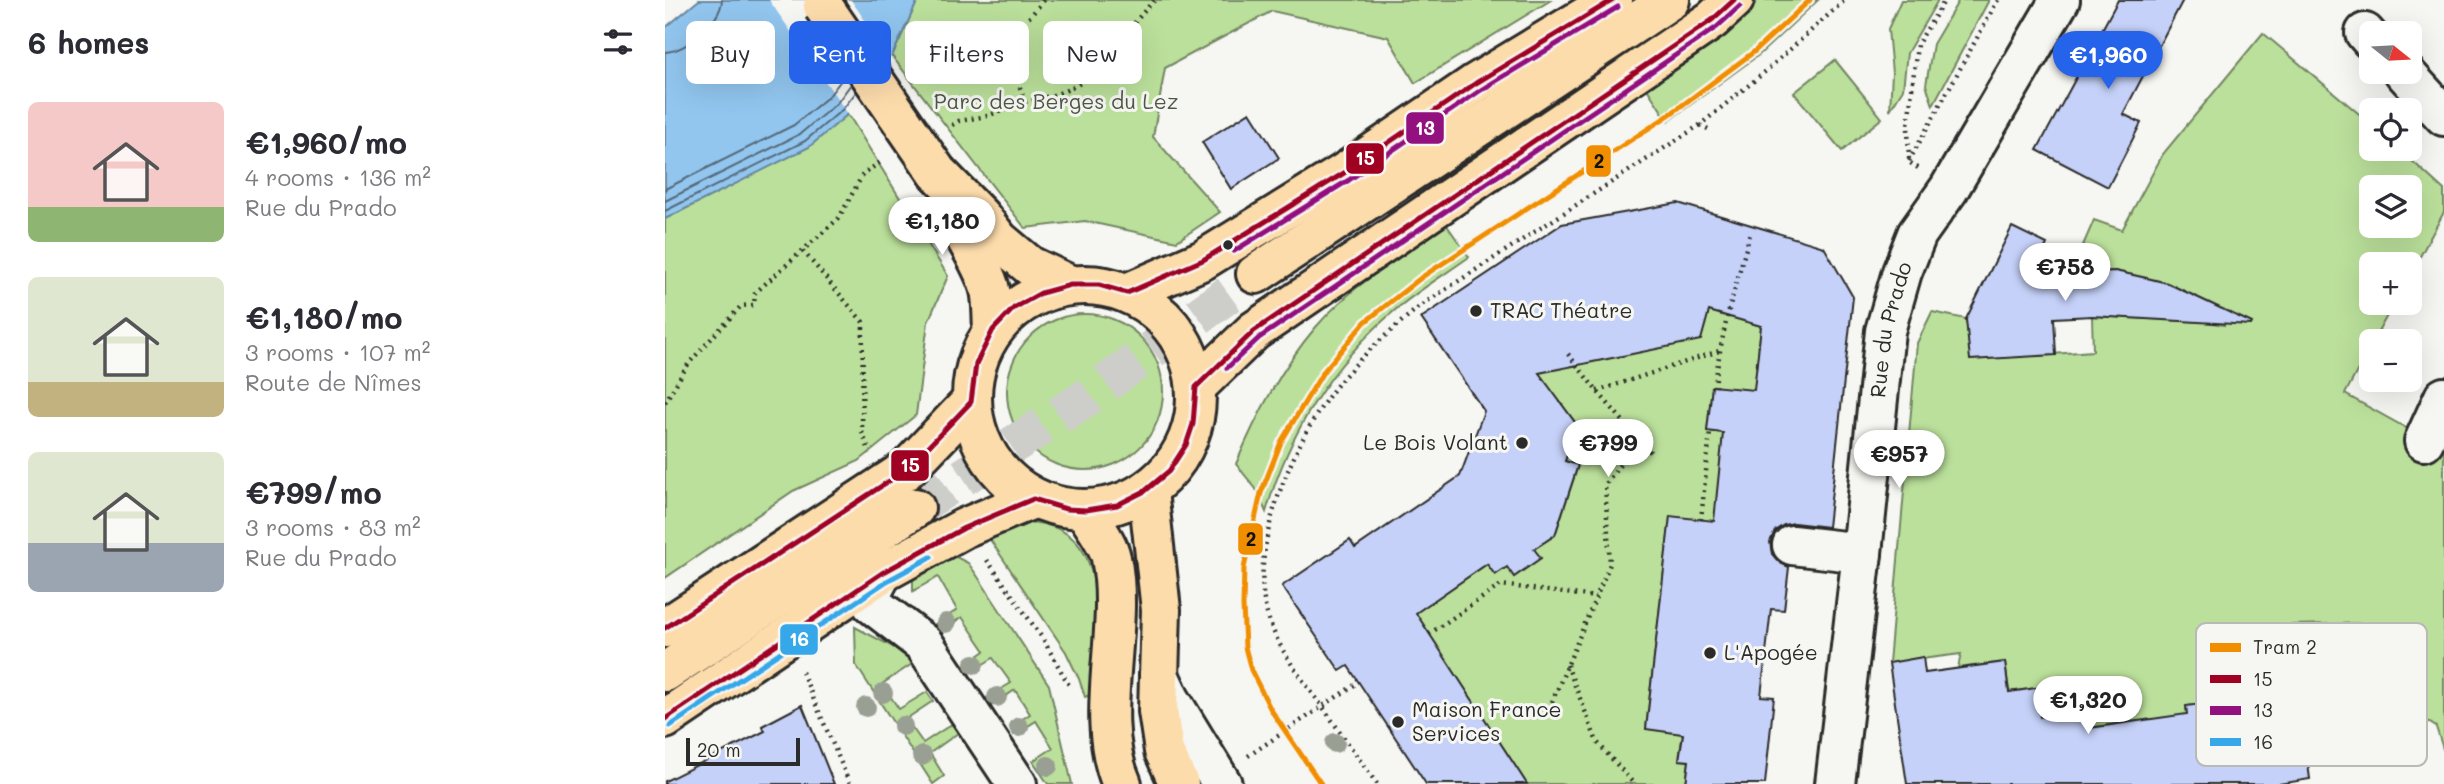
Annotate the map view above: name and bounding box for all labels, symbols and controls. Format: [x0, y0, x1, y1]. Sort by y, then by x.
chip: Buy [686, 21, 775, 84]
chip: Rent [789, 21, 891, 84]
chip: Filters [905, 21, 1029, 84]
chip: New [1043, 21, 1142, 84]
north arrow [2359, 21, 2422, 84]
map controls [2359, 21, 2422, 392]
text: 6 homes [28, 22, 149, 62]
icon: filters [599, 23, 637, 61]
pin: €1,960 [2051, 32, 2165, 91]
text: €1,960 [2069, 39, 2147, 69]
park label: Parc des Berges du Lez [934, 87, 1178, 114]
button: locate [2359, 98, 2422, 161]
line badge: 13 [1405, 111, 1445, 145]
text: 13 [1415, 115, 1435, 140]
text: €1,960/mo [245, 122, 407, 162]
icon: home [84, 130, 168, 214]
line badge: 15 [1345, 142, 1385, 175]
line badge: 2 [1585, 144, 1612, 178]
text: 15 [1355, 145, 1375, 170]
text: 2 [1594, 148, 1604, 173]
text: 4 rooms · 136 m² [245, 162, 431, 192]
button: layers [2359, 175, 2422, 238]
text: Rue du Prado [245, 192, 397, 222]
pin: €1,180 [885, 198, 999, 257]
text: €1,180 [904, 205, 980, 235]
unlabelled marker [1221, 238, 1235, 252]
pin: €758 [2024, 244, 2106, 303]
text: €758 [2035, 251, 2095, 281]
button: + [2359, 252, 2422, 315]
street label: Rue du Prado [1863, 257, 1917, 399]
place label: TRAC Théatre [1490, 296, 1633, 323]
text: €1,180/mo [245, 297, 403, 337]
marker: TRAC Théatre [1468, 303, 1484, 319]
icon: home [84, 305, 168, 389]
button: − [2359, 329, 2422, 392]
text: 3 rooms · 107 m² [245, 337, 431, 367]
text: Route de Nîmes [245, 367, 422, 397]
pin: €799 [1567, 420, 1649, 479]
text: €799 [1578, 427, 1638, 457]
place label: Le Bois Volant [1363, 428, 1508, 455]
pin: €957 [1858, 430, 1940, 490]
marker: Le Bois Volant [1514, 435, 1530, 451]
text: €957 [1870, 438, 1928, 468]
line badge: 15 [890, 449, 930, 482]
text: 15 [900, 452, 920, 477]
text: €799/mo [245, 472, 382, 512]
icon: home [84, 480, 168, 564]
text: 3 rooms · 83 m² [245, 512, 421, 542]
line badge: 2 [1237, 522, 1264, 556]
text: 2 [1246, 526, 1256, 551]
text: Rue du Prado [245, 542, 397, 572]
line badge: 16 [779, 623, 819, 656]
legend [2196, 623, 2427, 766]
text: 16 [789, 626, 809, 651]
text: Tram 2 [2253, 634, 2317, 659]
place label: L'Apogée [1724, 638, 1818, 665]
marker: L'Apogée [1702, 645, 1718, 661]
text: 15 [2253, 666, 2273, 691]
pin: €1,320 [2031, 676, 2145, 736]
text: €1,320 [2049, 684, 2127, 714]
place label: Maison France Services [1412, 695, 1562, 746]
text: 13 [2253, 697, 2273, 722]
marker: Maison France Services [1390, 714, 1406, 730]
text: 16 [2253, 729, 2273, 754]
scale bar [686, 735, 800, 767]
text: 20 m [697, 737, 741, 762]

